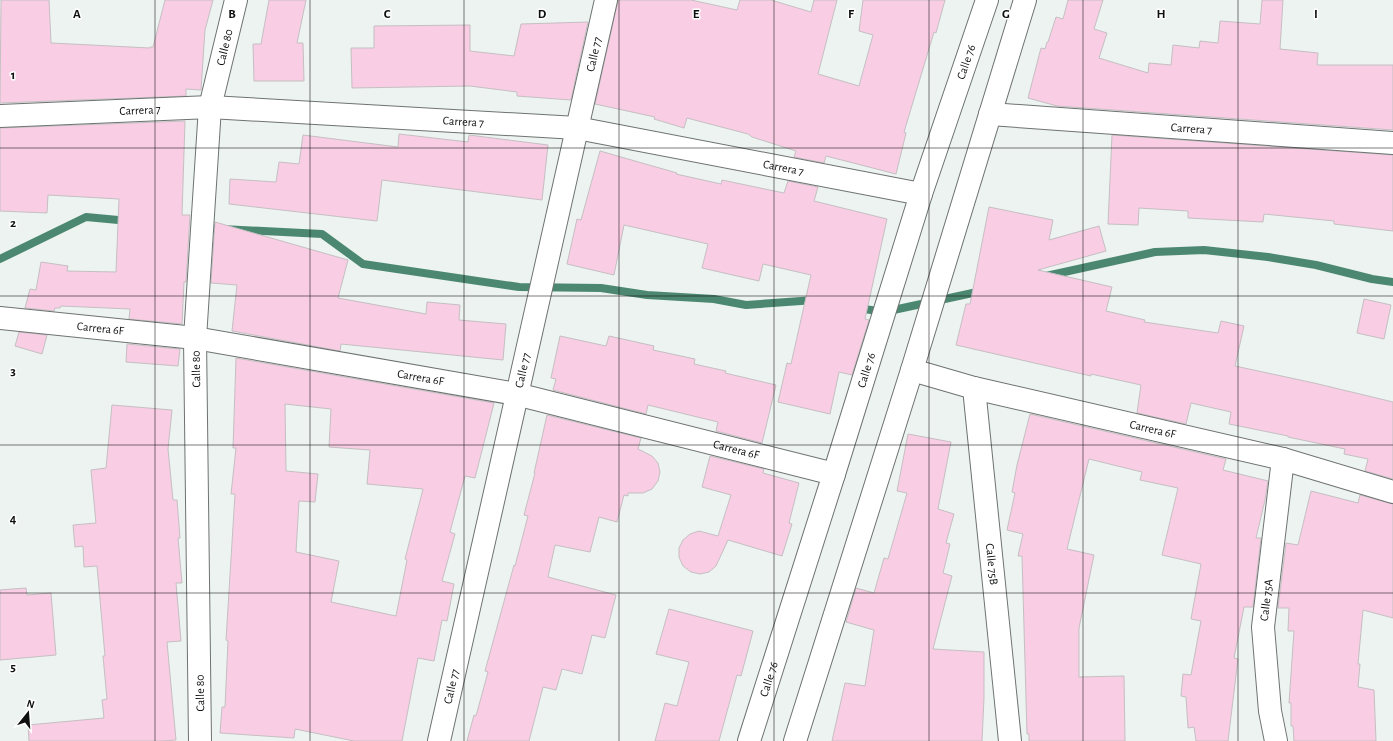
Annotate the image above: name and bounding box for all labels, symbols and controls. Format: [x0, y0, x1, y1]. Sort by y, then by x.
text: A [73, 8, 81, 21]
text: B [228, 8, 236, 21]
text: C [384, 8, 391, 21]
text: D [538, 8, 547, 21]
text: E [693, 8, 700, 21]
text: F [848, 8, 855, 21]
text: G [1002, 8, 1010, 21]
text: H [1156, 8, 1166, 21]
text: I [1314, 8, 1318, 21]
street label: Calle 80 [214, 28, 235, 67]
street label: Calle 77 [584, 36, 604, 73]
street label: Calle 76 [954, 43, 978, 81]
text: 1 [11, 69, 15, 82]
street label: Carrera 7 [119, 103, 161, 117]
street label: Carrera 7 [442, 114, 484, 129]
street label: Carrera 7 [1170, 121, 1213, 136]
street label: Carrera 7 [762, 158, 805, 177]
text: 2 [10, 217, 16, 230]
street label: Carrera 6F [76, 320, 125, 337]
street label: Calle 80 [190, 350, 202, 388]
street label: Calle 76 [855, 351, 877, 389]
street label: Calle 77 [513, 352, 532, 389]
text: 3 [10, 365, 16, 378]
street label: Carrera 6F [396, 367, 446, 387]
street label: Carrera 6F [1128, 418, 1178, 440]
street label: Carrera 6F [712, 438, 761, 461]
text: 4 [10, 513, 17, 526]
street label: Calle 75B [984, 543, 1000, 585]
street label: Calle 75A [1258, 578, 1275, 622]
street label: Calle 76 [758, 660, 780, 698]
text: 5 [10, 661, 16, 674]
street label: Calle 77 [442, 668, 461, 705]
street label: Calle 80 [194, 674, 206, 712]
north arrow [8, 693, 48, 733]
text: N [26, 698, 36, 710]

